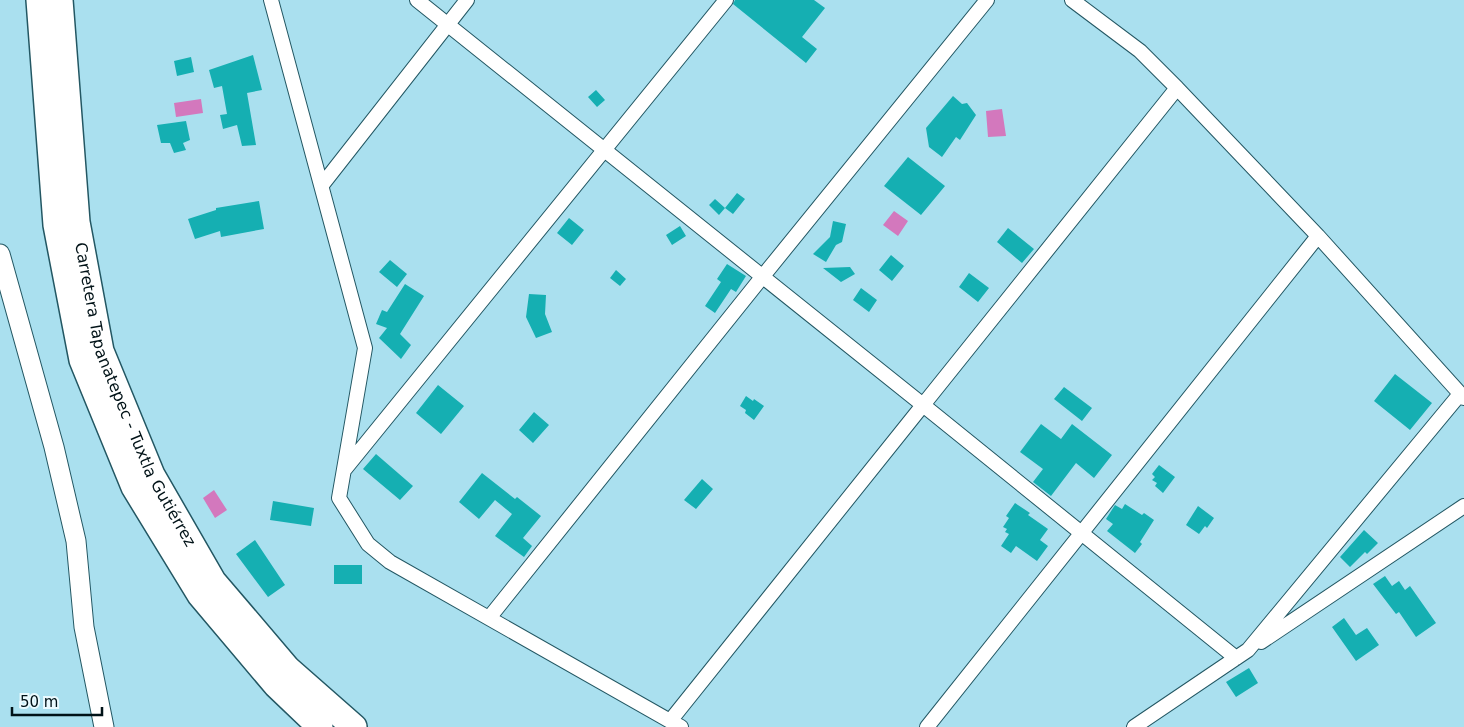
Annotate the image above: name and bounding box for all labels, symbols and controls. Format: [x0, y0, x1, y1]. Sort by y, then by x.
street label: Carretera Tapanatepec - Tuxtla Gutiérrez [71, 241, 200, 550]
scale bar [12, 684, 102, 716]
text: 50 m [20, 693, 58, 711]

